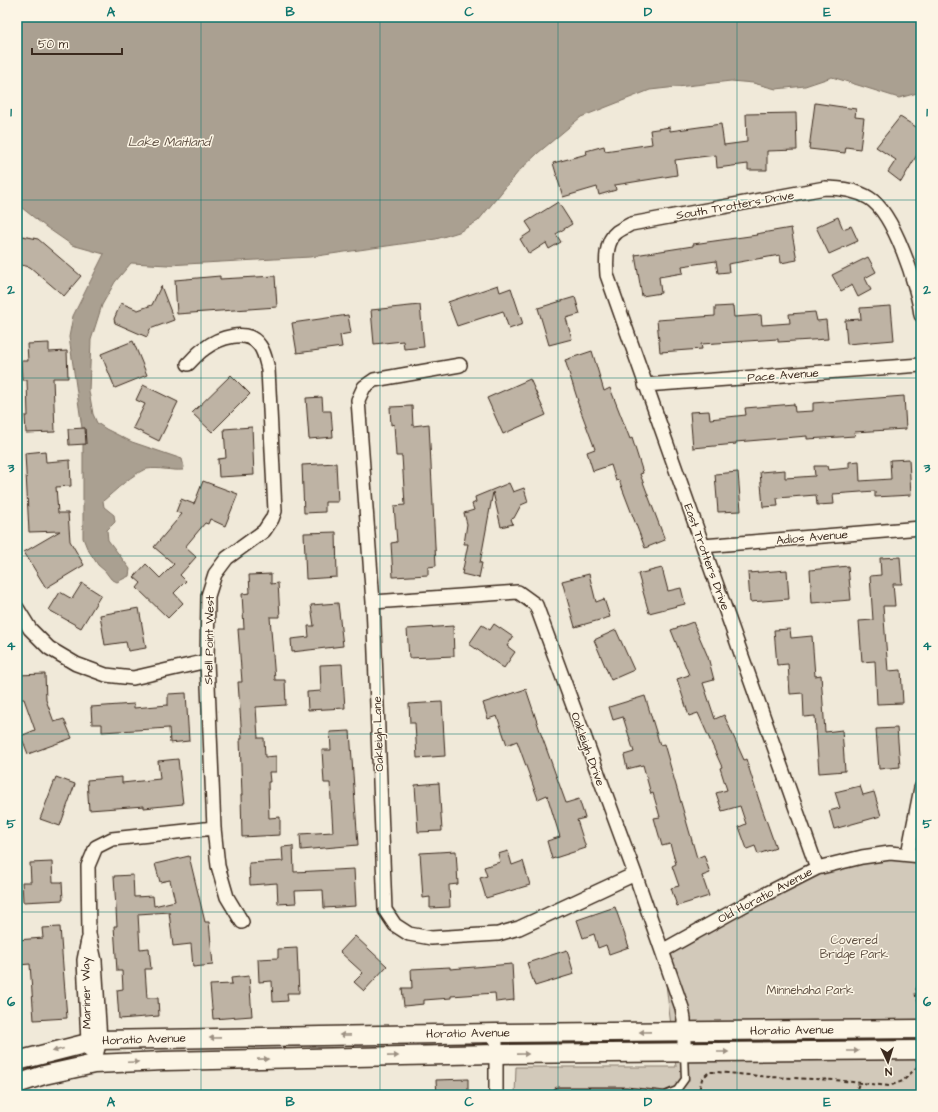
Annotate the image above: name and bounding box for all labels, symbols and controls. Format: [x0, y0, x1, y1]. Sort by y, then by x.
text: A [107, 3, 116, 21]
text: B [285, 3, 295, 21]
text: C [464, 3, 474, 21]
text: D [644, 3, 653, 21]
text: E [823, 3, 831, 21]
scale bar [32, 30, 122, 56]
text: 50 m [38, 36, 69, 53]
text: 1 [10, 103, 12, 121]
text: 1 [926, 103, 928, 121]
water label: Lake Maitland [128, 133, 212, 151]
street label: South Trotters Drive [675, 187, 796, 224]
text: 2 [6, 281, 15, 299]
text: 2 [922, 281, 931, 299]
street label: Pace Avenue [747, 364, 820, 386]
text: 3 [7, 459, 15, 477]
text: 3 [923, 459, 931, 477]
street label: East Trotters Drive [679, 501, 734, 613]
street label: Adios Avenue [775, 526, 849, 549]
street label: Shell Point West [200, 595, 219, 685]
text: 4 [7, 637, 16, 655]
text: 4 [923, 637, 932, 655]
street label: Oakleigh Lane [369, 695, 389, 772]
street label: Oakleigh Drive [565, 710, 609, 789]
text: 5 [6, 815, 16, 833]
text: 5 [922, 815, 932, 833]
street label: Old Horatio Avenue [715, 863, 816, 928]
park label: Covered Bridge Park [820, 932, 889, 964]
street label: Mariner Way [77, 956, 97, 1029]
park label: Minnehaha Park [767, 982, 854, 999]
text: 6 [7, 993, 16, 1011]
text: 6 [923, 993, 932, 1011]
street label: Horatio Avenue [750, 1021, 835, 1040]
street label: Horatio Avenue [426, 1024, 511, 1043]
one-way arrow [639, 1028, 651, 1035]
street label: Horatio Avenue [102, 1030, 187, 1049]
one-way arrow [339, 1032, 351, 1039]
one-way arrow [208, 1035, 221, 1041]
north arrow [868, 1042, 908, 1082]
one-way arrow [52, 1047, 64, 1053]
one-way arrow [847, 1048, 860, 1054]
one-way arrow [717, 1049, 730, 1055]
one-way arrow [517, 1051, 530, 1057]
one-way arrow [387, 1053, 400, 1059]
one-way arrow [257, 1056, 270, 1062]
one-way arrow [127, 1059, 140, 1065]
text: N [885, 1064, 893, 1079]
text: A [107, 1093, 116, 1111]
text: B [285, 1093, 295, 1111]
text: C [464, 1093, 474, 1111]
text: D [644, 1093, 653, 1111]
text: E [823, 1093, 831, 1111]

